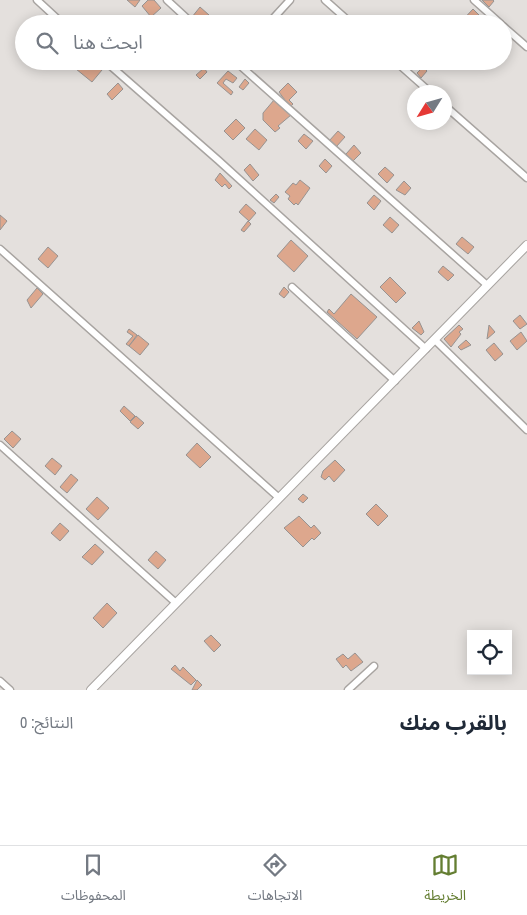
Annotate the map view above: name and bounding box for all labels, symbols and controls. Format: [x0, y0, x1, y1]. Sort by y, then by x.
search box [15, 15, 512, 70]
icon: search [33, 29, 61, 57]
text: ابحث هنا [73, 29, 143, 55]
north arrow [407, 85, 452, 130]
map controls [467, 630, 512, 675]
button: locate [467, 630, 512, 675]
text: بالقرب منك [400, 708, 507, 737]
text: النتائج: 0 [20, 711, 73, 733]
tab: المحفوظات [61, 851, 126, 910]
tab: الاتجاهات [248, 851, 302, 910]
tab: الخريطة [424, 851, 466, 910]

